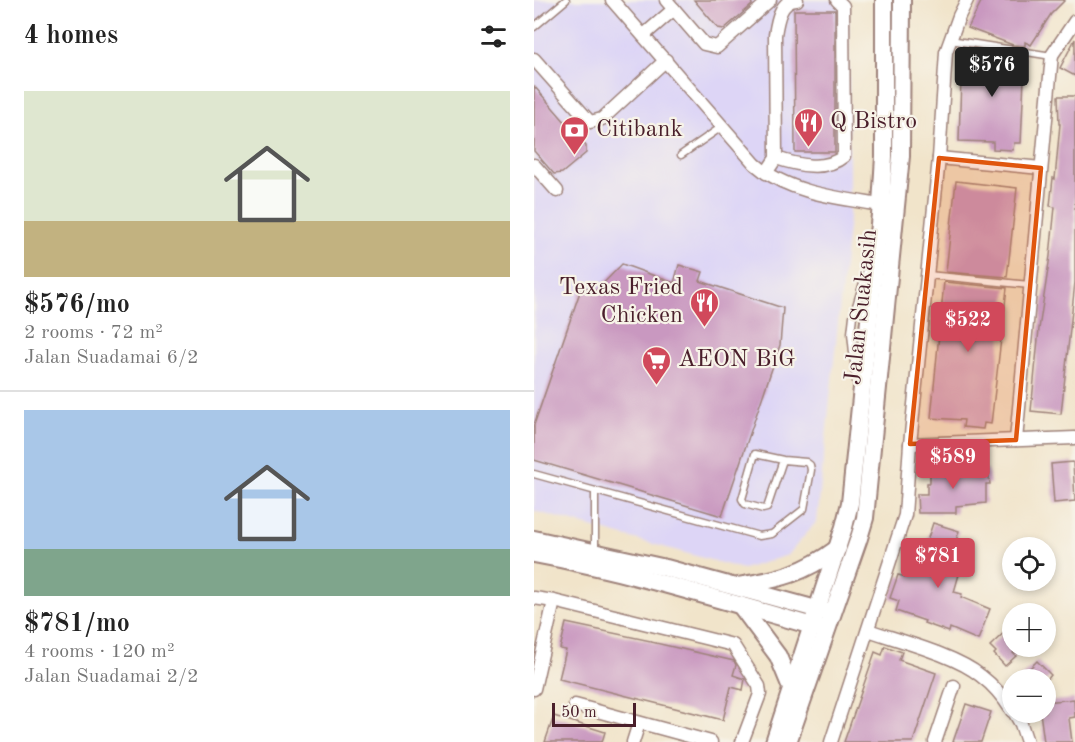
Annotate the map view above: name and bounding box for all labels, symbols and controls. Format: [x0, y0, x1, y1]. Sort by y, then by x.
icon: filters [477, 20, 510, 53]
text: 4 homes [24, 23, 118, 49]
pin: $576 [956, 47, 1028, 98]
text: $576 [969, 56, 1015, 76]
restaurant icon: Q Bistro [793, 106, 825, 148]
place label: Q Bistro [830, 110, 917, 134]
bank icon: Citibank [559, 114, 591, 156]
place label: Citibank [596, 118, 683, 142]
icon: home [213, 130, 321, 238]
street label: Jalan Suakasih [842, 228, 882, 386]
place label: Texas Fried Chicken [559, 276, 683, 328]
restaurant icon: Texas Fried Chicken [688, 286, 720, 328]
text: $576/mo [24, 292, 130, 318]
pin: $522 [932, 302, 1004, 353]
text: $522 [945, 311, 991, 331]
text: 2 rooms · 72 m² [24, 323, 163, 343]
supermarket icon: AEON BiG [641, 344, 673, 386]
text: Jalan Suadamai 6/2 [24, 348, 199, 368]
place label: AEON BiG [678, 348, 795, 372]
pin: $589 [917, 439, 989, 490]
text: $589 [930, 448, 976, 468]
icon: home [213, 449, 321, 557]
map controls [1002, 537, 1056, 723]
button: locate [1002, 537, 1056, 591]
pin: $781 [902, 538, 974, 589]
text: $781 [915, 547, 961, 567]
button: + [1002, 603, 1056, 657]
text: $781/mo [24, 611, 130, 637]
text: 4 rooms · 120 m² [24, 642, 174, 662]
text: Jalan Suadamai 2/2 [24, 667, 199, 687]
button: − [1002, 669, 1056, 723]
scale bar [552, 700, 636, 728]
text: 50 m [561, 705, 597, 721]

